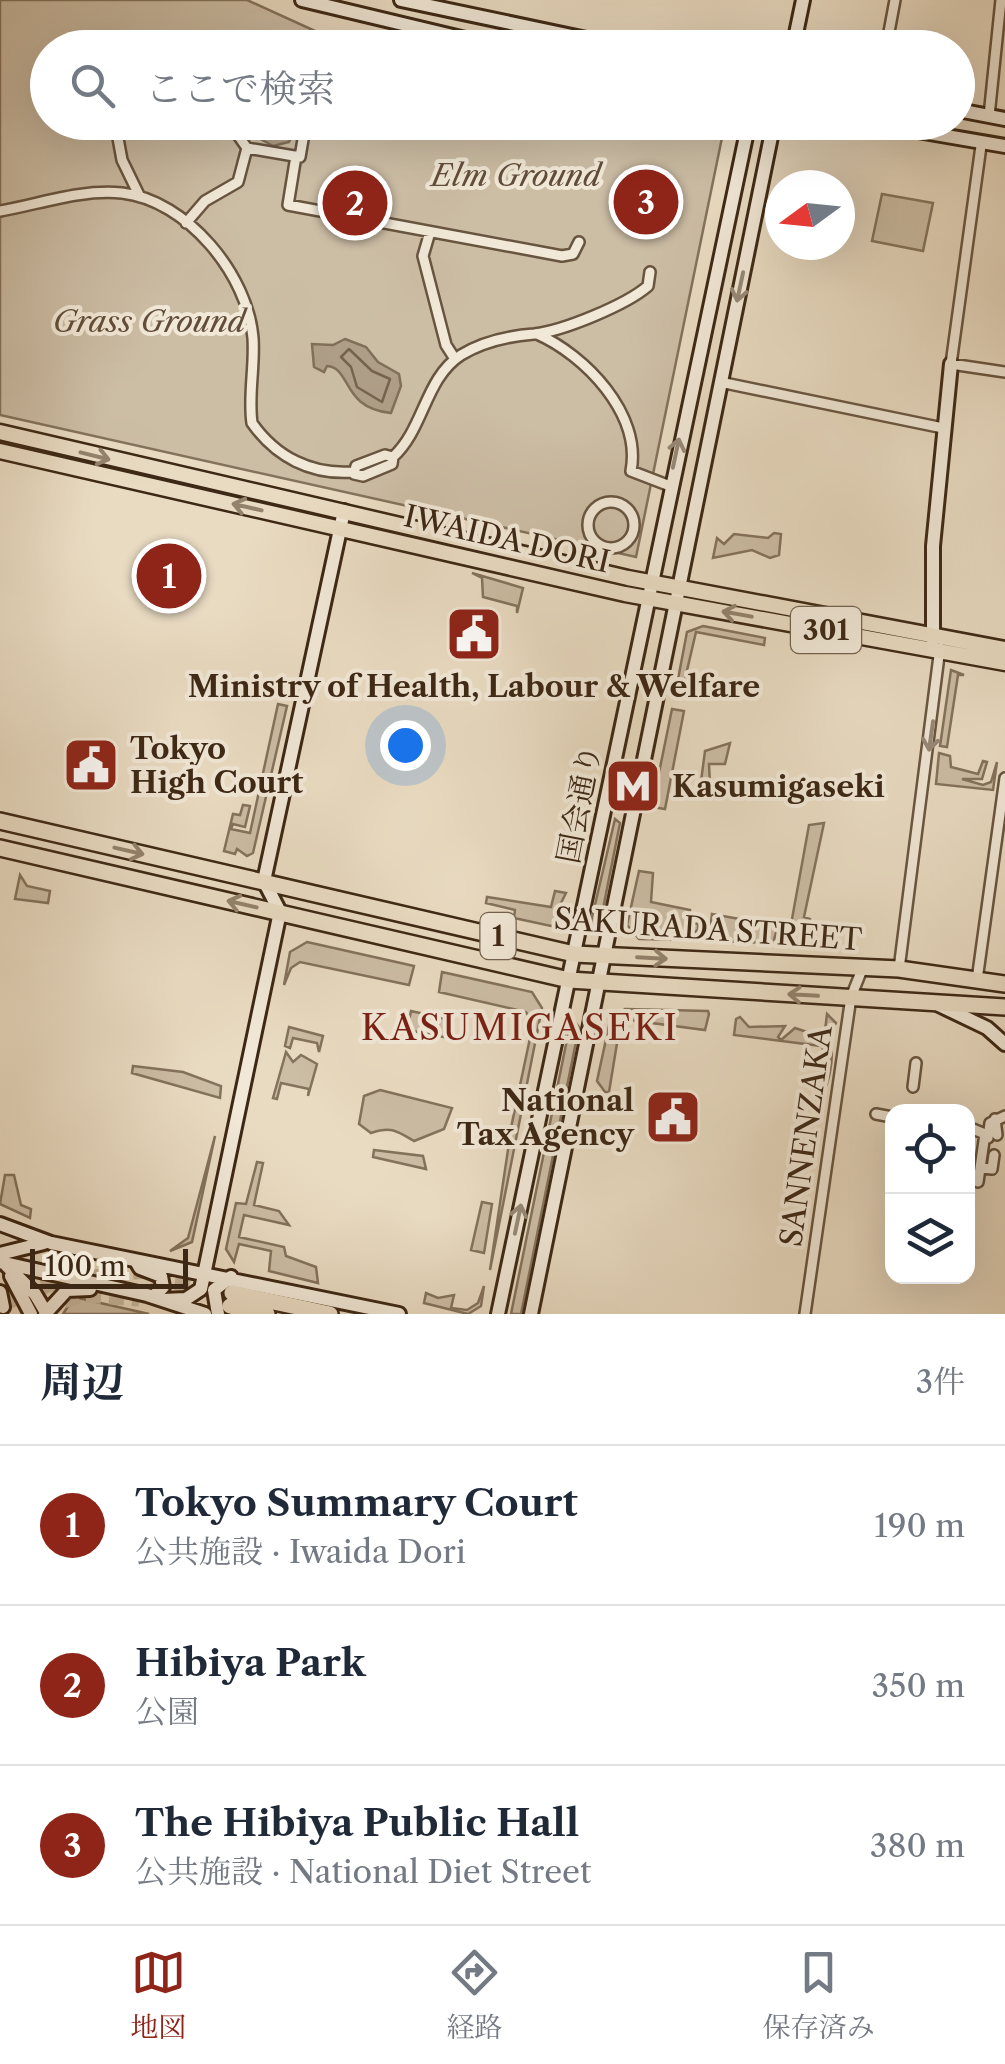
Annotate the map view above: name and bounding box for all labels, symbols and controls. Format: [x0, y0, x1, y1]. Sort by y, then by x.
search box [30, 30, 975, 140]
icon: search [65, 58, 120, 113]
text: ここで検索 [145, 65, 335, 112]
park label: Elm Ground [429, 157, 604, 194]
pin: 3 [614, 164, 678, 240]
pin: 2 [322, 166, 388, 240]
north arrow [765, 170, 855, 260]
one-way arrow [730, 270, 749, 302]
park label: Grass Ground [53, 303, 248, 340]
one-way arrow [668, 438, 687, 470]
one-way arrow [78, 448, 110, 466]
one-way arrow [231, 497, 263, 515]
street label: IWAIDA DORI [401, 497, 613, 581]
pin: 1 [136, 538, 202, 614]
public building icon: Ministry of Health, Labour & Welfare [444, 604, 504, 664]
one-way arrow [721, 604, 754, 623]
road number: 301 [791, 607, 861, 653]
place label: Ministry of Health, Labour & Welfare [188, 668, 760, 705]
your location [380, 720, 431, 771]
one-way arrow [922, 720, 940, 752]
place label: Tokyo High Court [130, 730, 303, 801]
public building icon: Tokyo High Court [61, 735, 121, 795]
street label: 国会通り [549, 742, 609, 866]
metro station icon: Kasumigaseki [603, 756, 663, 816]
place label: Kasumigaseki [672, 768, 885, 805]
one-way arrow [112, 842, 144, 861]
one-way arrow [227, 894, 259, 912]
street label: SAKURADA STREET [553, 900, 864, 958]
road number: 1 [480, 913, 516, 959]
one-way arrow [636, 949, 668, 968]
one-way arrow [787, 985, 819, 1004]
district label: KASUMIGASEKI [361, 1006, 679, 1049]
street label: SANNENZAKA [772, 1022, 840, 1249]
place label: National Tax Agency [457, 1082, 636, 1153]
public building icon: National Tax Agency [643, 1087, 703, 1147]
map controls [885, 1104, 975, 1284]
button: locate [885, 1104, 975, 1194]
button: layers [885, 1194, 975, 1284]
one-way arrow [510, 1203, 529, 1235]
scale bar [30, 1244, 188, 1288]
text: 100 m [45, 1249, 126, 1283]
text: 周辺 [40, 1356, 124, 1408]
text: 3件 [915, 1362, 965, 1401]
text: Tokyo Summary Court [135, 1479, 578, 1526]
text: 1 [65, 1506, 80, 1545]
text: 190 m [874, 1506, 965, 1545]
text: 公共施設 · Iwaida Dori [135, 1532, 466, 1571]
text: Hibiya Park [135, 1639, 366, 1686]
text: 2 [63, 1666, 82, 1705]
text: 350 m [871, 1666, 965, 1705]
text: 公園 [135, 1692, 199, 1731]
text: The Hibiya Public Hall [135, 1799, 579, 1846]
text: 3 [63, 1826, 82, 1865]
text: 380 m [870, 1826, 965, 1865]
text: 公共施設 · National Diet Street [135, 1852, 591, 1891]
tab: 地図 [130, 1945, 186, 2045]
tab: 経路 [446, 1945, 503, 2045]
tab: 保存済み [763, 1945, 875, 2045]

